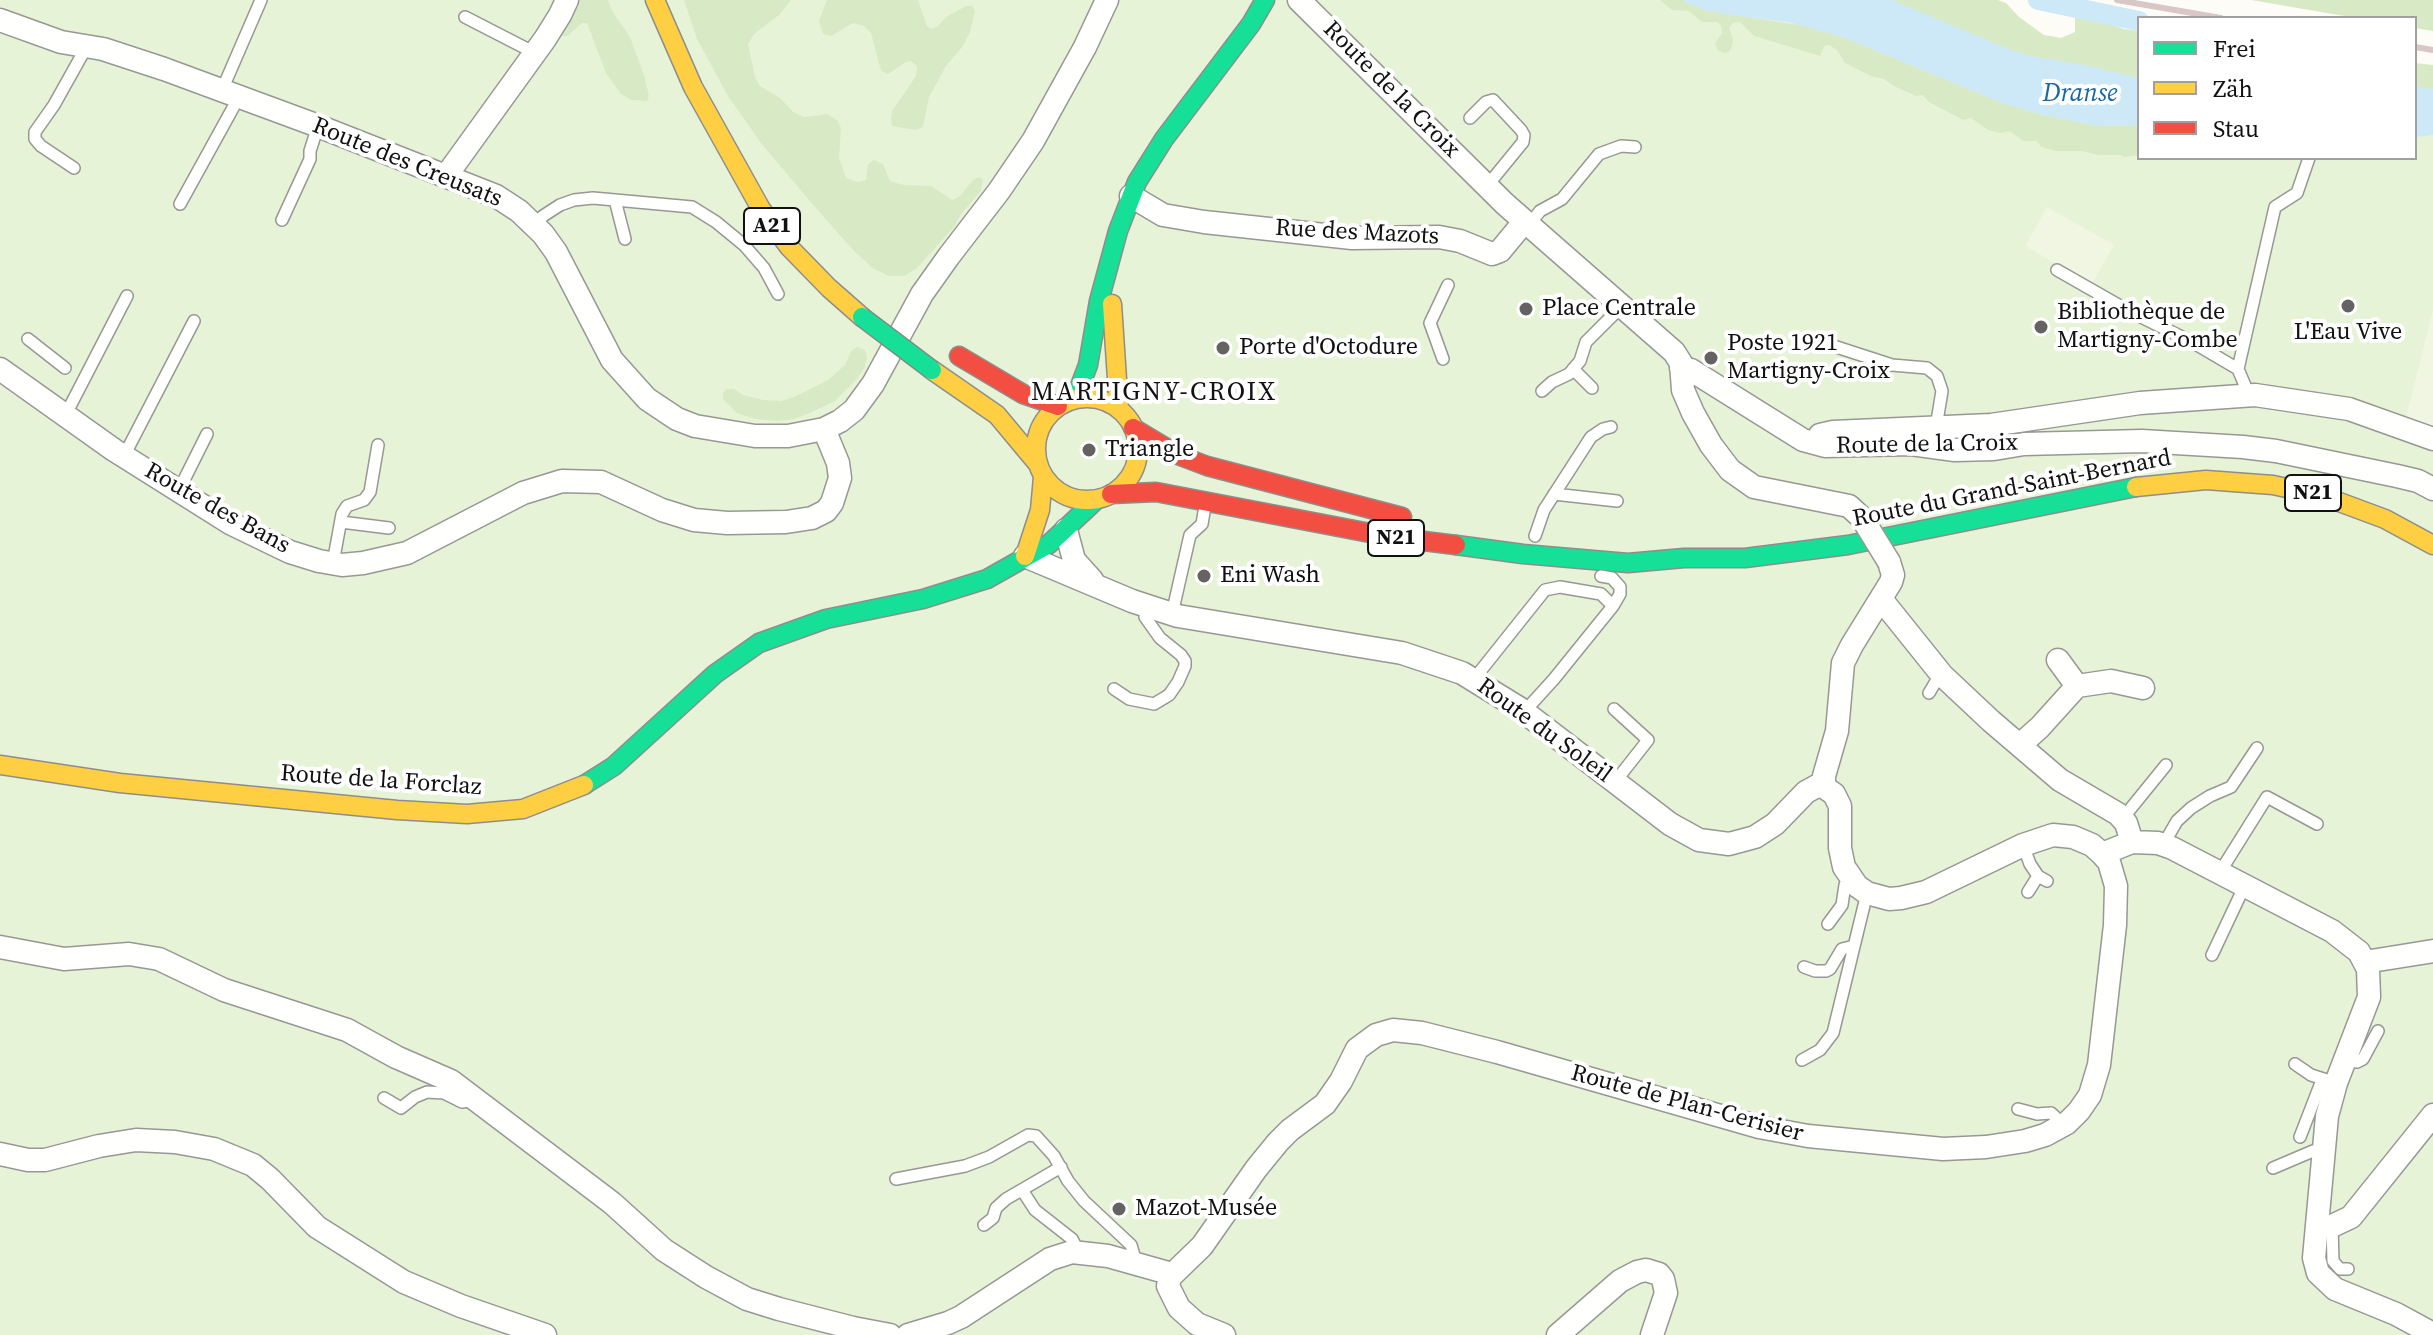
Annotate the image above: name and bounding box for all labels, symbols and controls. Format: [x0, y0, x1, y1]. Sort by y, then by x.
street label: Route de la Croix [1316, 15, 1466, 165]
legend [2137, 16, 2417, 160]
text: Frei [2213, 32, 2256, 65]
text: Zäh [2213, 72, 2253, 105]
water label: Dranse [2042, 78, 2118, 110]
street label: Route des Creusats [308, 112, 506, 214]
text: Stau [2213, 112, 2259, 145]
road number: A21 [744, 208, 800, 244]
street label: Rue des Mazots [1274, 214, 1440, 252]
place label: Place Centrale [1542, 295, 1696, 323]
marker: L'Eau Vive [2339, 297, 2357, 315]
place label: Bibliothèque de Martigny-Combe [2057, 299, 2238, 355]
marker: Place Centrale [1517, 300, 1535, 318]
marker: Bibliothèque de Martigny-Combe [2032, 318, 2050, 336]
place label: L'Eau Vive [2294, 319, 2402, 347]
place label: Poste 1921 Martigny-Croix [1727, 330, 1890, 386]
place label: Porte d'Octodure [1239, 334, 1418, 362]
marker: Porte d'Octodure [1214, 339, 1232, 357]
marker: Poste 1921 Martigny-Croix [1702, 349, 1720, 367]
district label: MARTIGNY-CROIX [1031, 377, 1277, 409]
street label: Route de la Croix [1836, 429, 2018, 461]
place label: Triangle [1105, 436, 1194, 464]
marker: Triangle [1080, 441, 1098, 459]
street label: Route du Grand-Saint-Bernard [1850, 444, 2174, 534]
street label: Route des Bans [139, 457, 295, 561]
road number: N21 [2285, 475, 2341, 511]
road number: N21 [1368, 520, 1424, 556]
place label: Eni Wash [1220, 562, 1320, 590]
marker: Eni Wash [1195, 567, 1213, 585]
street label: Route du Soleil [1471, 672, 1617, 790]
street label: Route de la Forclaz [279, 760, 483, 802]
street label: Route de Plan-Cerisier [1568, 1059, 1806, 1149]
place label: Mazot-Musée [1135, 1195, 1277, 1223]
marker: Mazot-Musée [1110, 1200, 1128, 1218]

